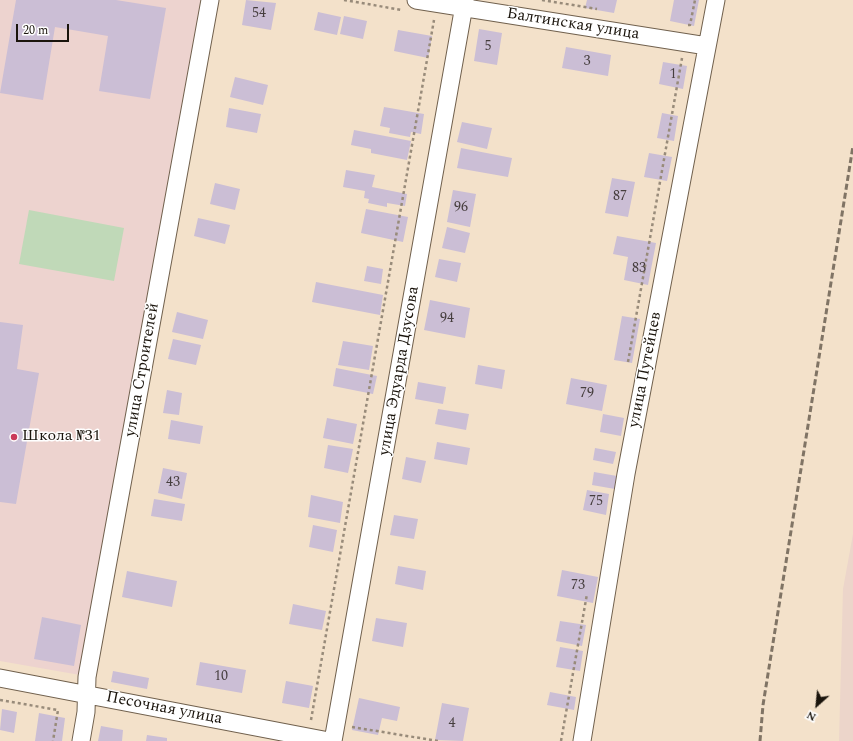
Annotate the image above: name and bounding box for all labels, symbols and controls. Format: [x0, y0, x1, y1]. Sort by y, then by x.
street label: Балтинская улица [505, 5, 641, 45]
house number: 54 [252, 6, 266, 22]
scale bar [18, 16, 71, 42]
text: 20 m [23, 21, 48, 40]
house number: 5 [485, 39, 491, 55]
house number: 3 [584, 54, 590, 70]
house number: 1 [670, 67, 676, 83]
house number: 87 [613, 189, 627, 205]
house number: 96 [454, 200, 468, 216]
house number: 83 [632, 261, 646, 277]
street label: улица Эдуарда Дзусова [376, 285, 424, 457]
street label: улица Строителей [122, 302, 164, 438]
street label: улица Путейцев [625, 310, 667, 430]
house number: 94 [440, 311, 454, 327]
house number: 79 [580, 386, 594, 402]
place label: Школа №31 [22, 427, 101, 447]
marker: Школа №31 [9, 432, 19, 442]
house number: 43 [166, 475, 180, 491]
house number: 75 [589, 494, 603, 510]
house number: 73 [571, 578, 585, 594]
house number: 10 [214, 669, 228, 685]
north arrow [797, 685, 837, 725]
street label: Песочная улица [104, 688, 224, 730]
text: N [803, 707, 819, 726]
house number: 4 [449, 716, 455, 732]

